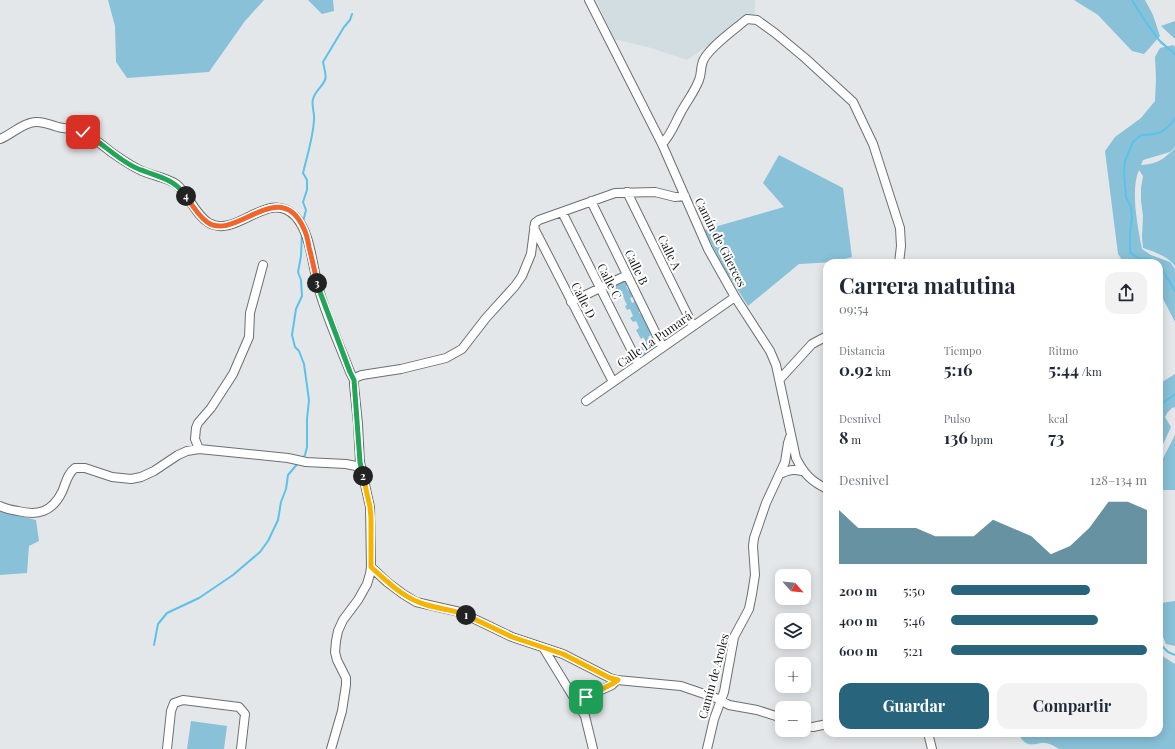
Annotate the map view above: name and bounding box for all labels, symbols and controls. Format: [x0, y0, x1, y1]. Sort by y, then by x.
pin [66, 115, 100, 149]
icon: check [72, 121, 94, 143]
pin: 4 [176, 186, 196, 206]
text: 4 [183, 188, 189, 203]
street label: Camín de Güerces [692, 195, 750, 289]
street label: Calle A [655, 232, 686, 273]
street label: Calle B [622, 247, 652, 287]
street label: Calle C [594, 260, 626, 302]
text: Carrera matutina [839, 270, 1016, 300]
button: share [1105, 272, 1147, 314]
pin: 3 [307, 273, 327, 293]
text: 3 [314, 275, 320, 290]
street label: Calle D [568, 279, 600, 321]
text: 09:54 [839, 300, 869, 317]
street label: Calle La Pumará [613, 307, 695, 371]
text: Distancia [839, 343, 885, 358]
text: Tiempo [944, 343, 981, 358]
text: Ritmo [1048, 343, 1078, 358]
text: 0.92 [839, 358, 873, 380]
text: 5:16 [944, 358, 972, 380]
text: 5:44 [1048, 358, 1079, 380]
text: km [873, 364, 891, 379]
text: /km [1079, 364, 1102, 379]
text: Desnivel [839, 411, 881, 426]
text: Pulso [944, 411, 971, 426]
text: kcal [1048, 411, 1068, 426]
text: 8 [839, 426, 849, 448]
text: 136 [944, 426, 968, 448]
text: 73 [1048, 426, 1064, 448]
text: m [849, 432, 861, 447]
text: bpm [968, 432, 993, 447]
pin: 2 [353, 466, 373, 486]
text: 2 [360, 468, 366, 483]
text: Desnivel [839, 471, 889, 488]
text: 128–134 m [1090, 471, 1147, 488]
north arrow [775, 569, 811, 605]
map controls [775, 569, 811, 737]
text: 200 m [839, 582, 877, 599]
text: 5:50 [903, 582, 925, 599]
pin: 1 [456, 605, 476, 625]
text: 1 [464, 607, 468, 622]
text: 400 m [839, 612, 877, 629]
text: 5:46 [903, 612, 925, 629]
button: layers [775, 613, 811, 649]
street label: Camín de Aroles [694, 631, 732, 721]
text: 600 m [839, 642, 878, 659]
text: 5:21 [903, 642, 923, 659]
button: + [775, 657, 811, 693]
pin [569, 680, 603, 714]
button: Guardar [839, 683, 989, 729]
button: Compartir [997, 683, 1147, 729]
icon: arrive [575, 686, 597, 708]
button: − [775, 701, 811, 737]

